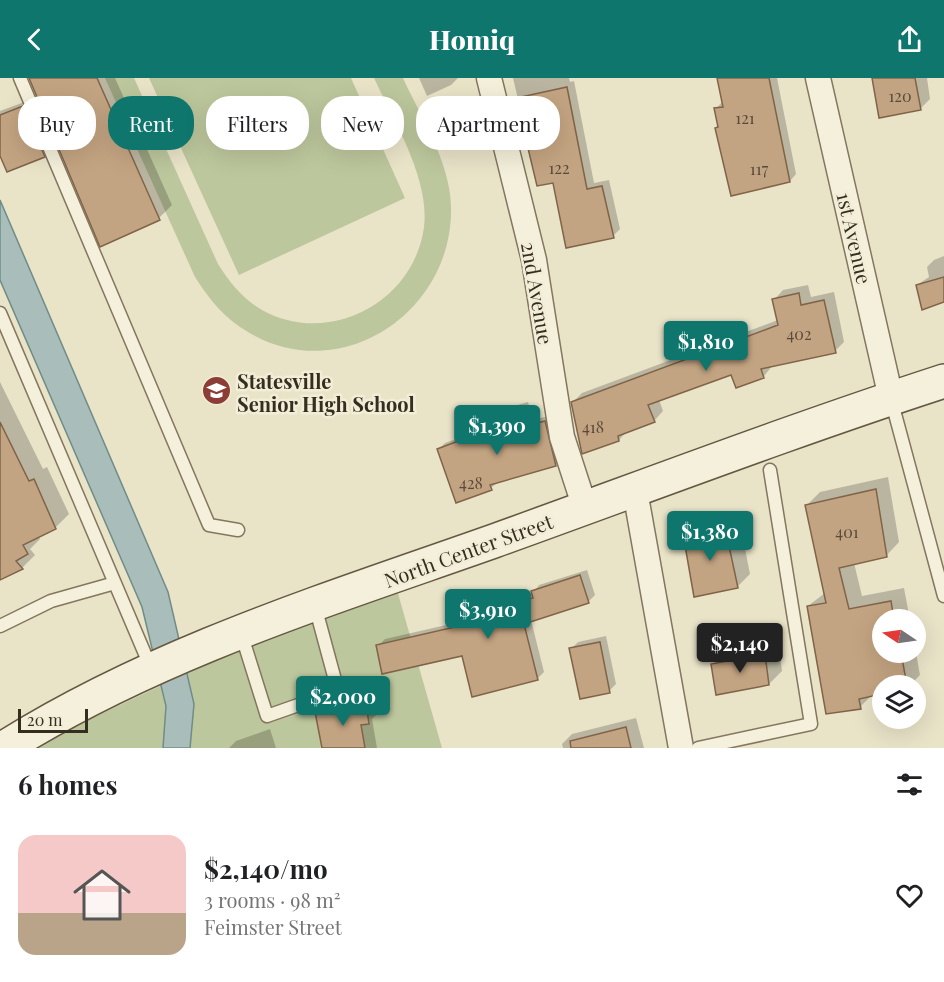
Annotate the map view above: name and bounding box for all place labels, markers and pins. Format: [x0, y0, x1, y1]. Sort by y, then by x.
pin: $1,810 [657, 321, 755, 372]
place label: Statesville Senior High School [237, 367, 415, 417]
school or university icon: Statesville Senior High School [200, 375, 232, 407]
pin: $1,390 [448, 405, 546, 456]
pin: $1,380 [661, 511, 759, 562]
pin: $3,910 [439, 589, 537, 640]
pin: $2,140 [691, 623, 789, 674]
pin: $2,000 [294, 676, 392, 727]

